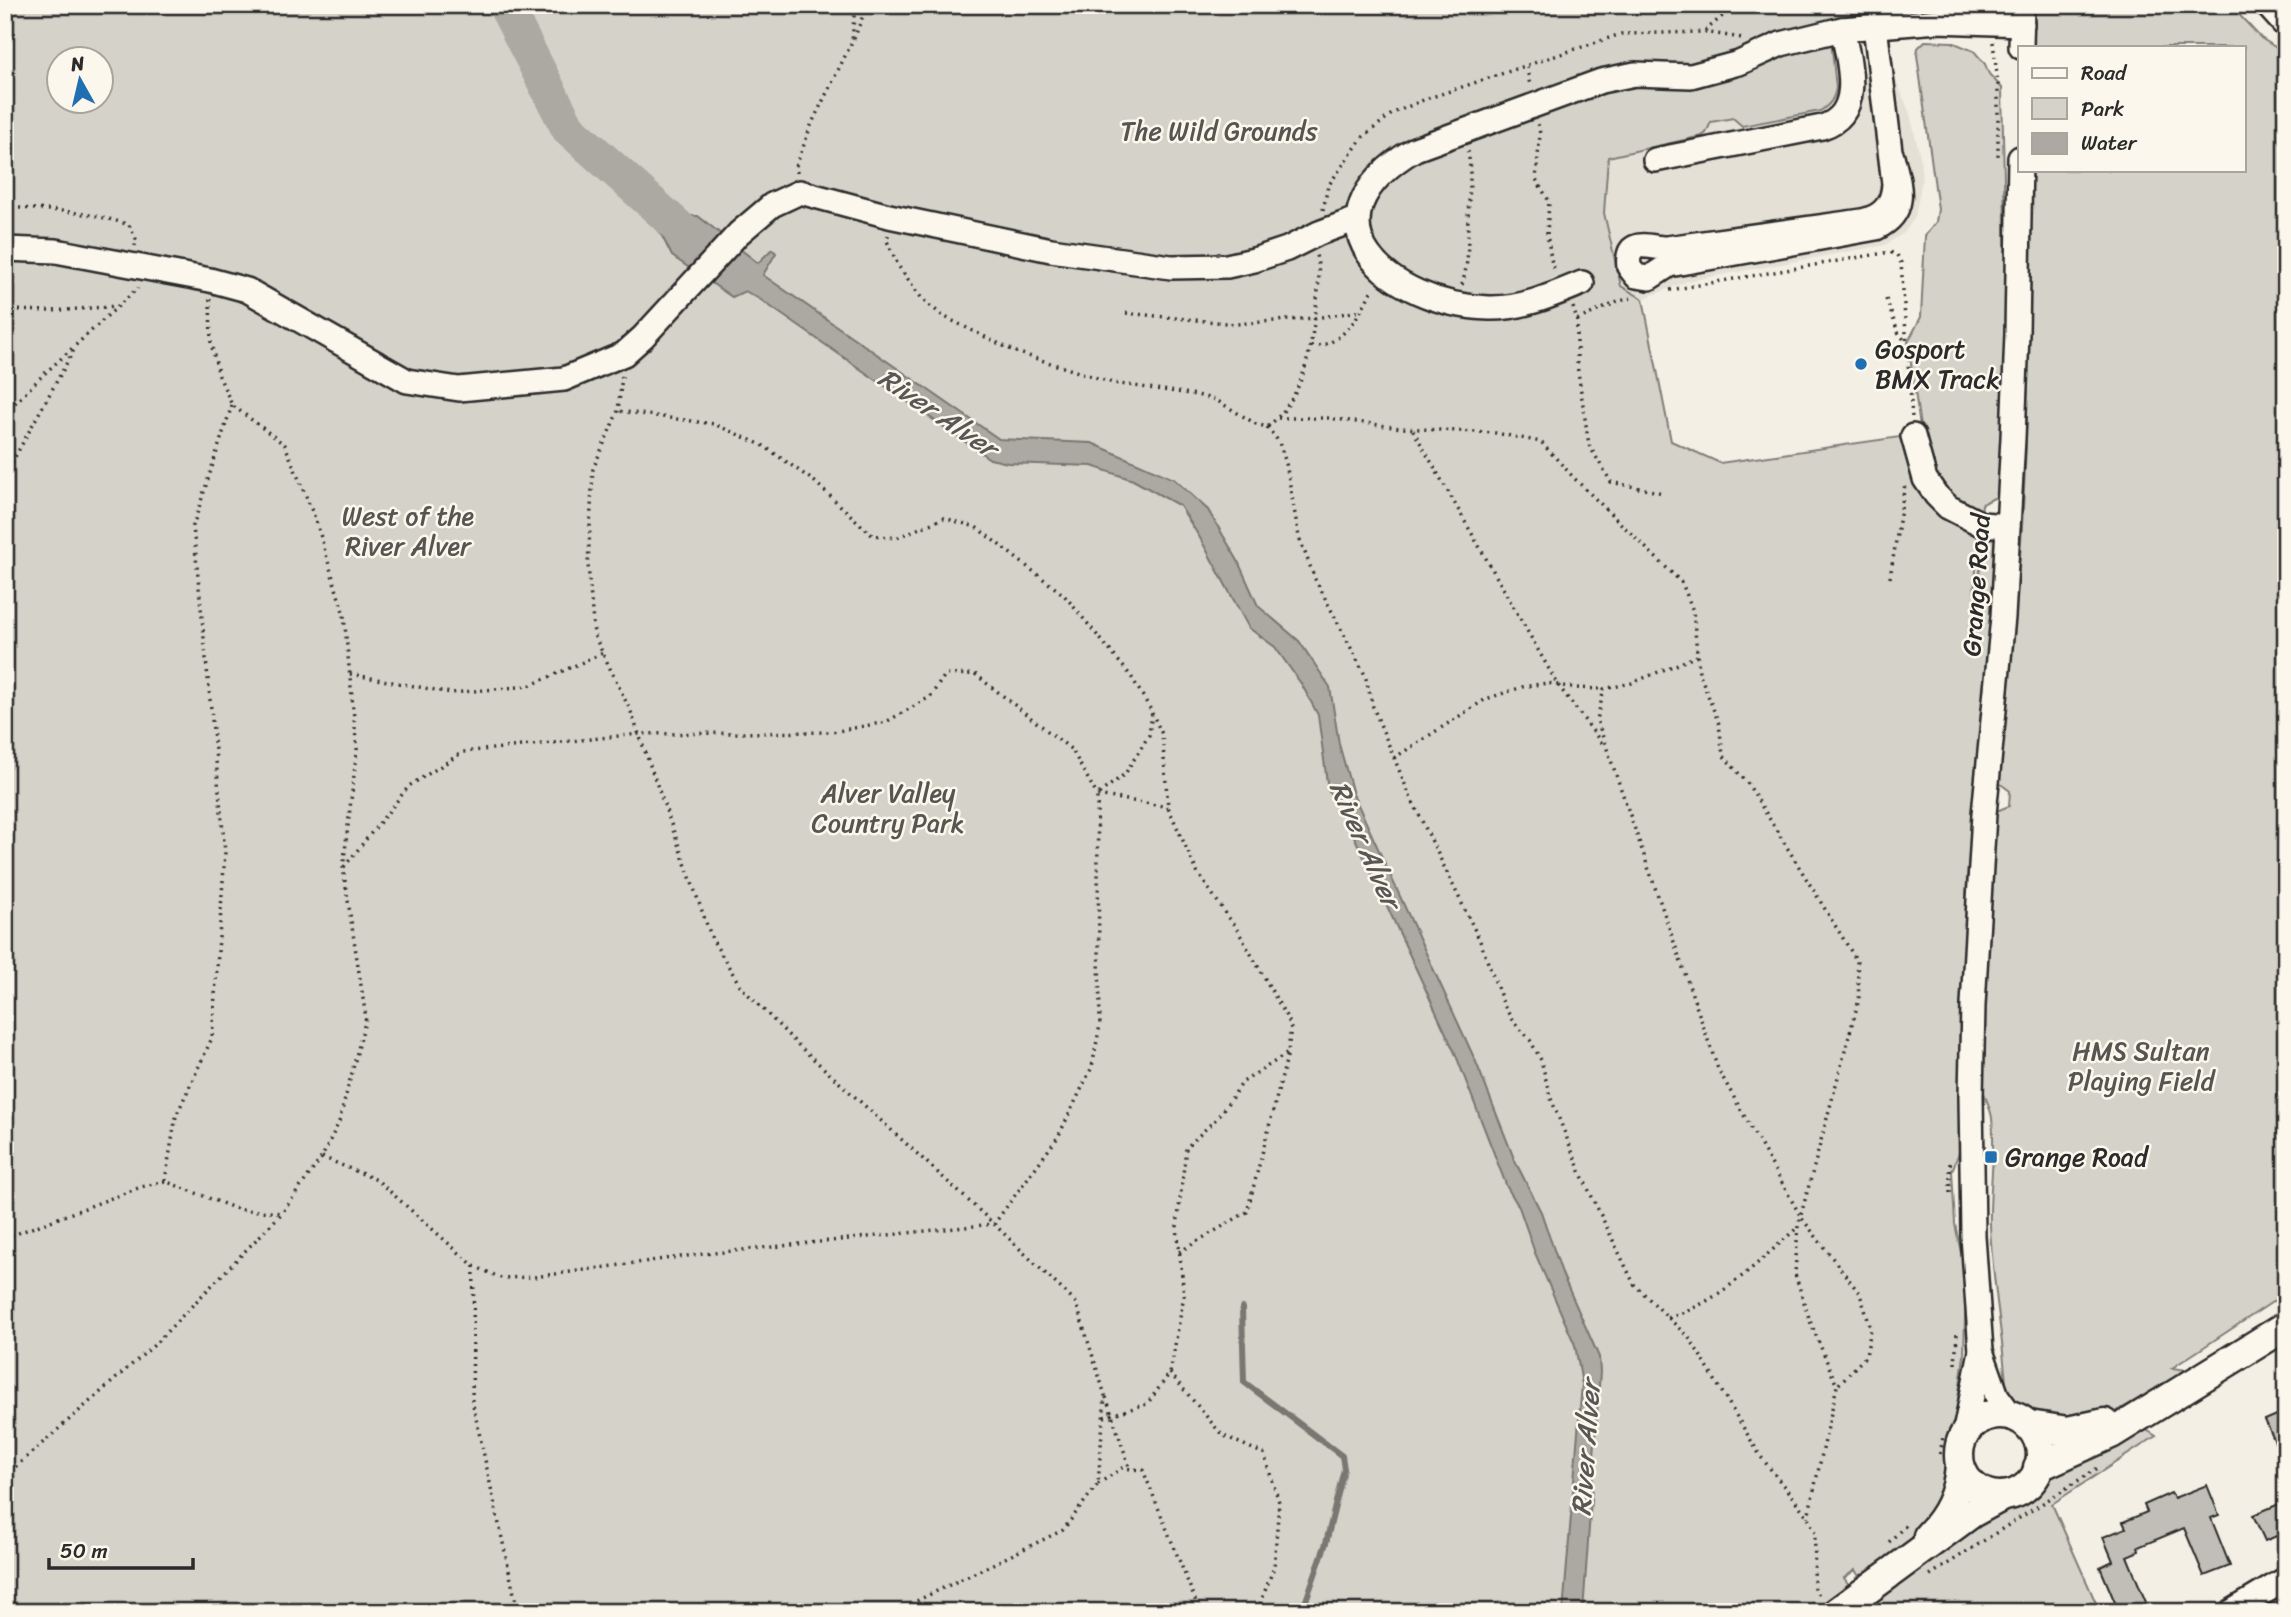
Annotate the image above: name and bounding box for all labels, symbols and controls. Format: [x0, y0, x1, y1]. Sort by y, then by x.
north arrow [46, 46, 116, 116]
text: N [68, 46, 87, 81]
legend [2018, 46, 2246, 172]
text: Road [2081, 54, 2128, 92]
text: Park [2081, 90, 2124, 128]
park label: The Wild Grounds [1121, 108, 1319, 154]
text: Water [2081, 124, 2138, 162]
place label: Gosport BMX Track [1875, 326, 2000, 402]
water label: River Alver [868, 354, 1012, 474]
marker: Gosport BMX Track [1853, 356, 1869, 372]
park label: West of the River Alver [342, 493, 475, 569]
street label: Grange Road [1948, 510, 2004, 658]
park label: Alver Valley Country Park [812, 770, 964, 846]
water label: River Alver [1316, 772, 1418, 921]
park label: HMS Sultan Playing Field [2068, 1028, 2217, 1104]
place label: Grange Road [2005, 1134, 2150, 1180]
marker: Grange Road [1983, 1149, 1999, 1165]
water label: River Alver [1556, 1373, 1615, 1517]
scale bar [49, 1526, 192, 1570]
text: 50 m [60, 1532, 108, 1570]

